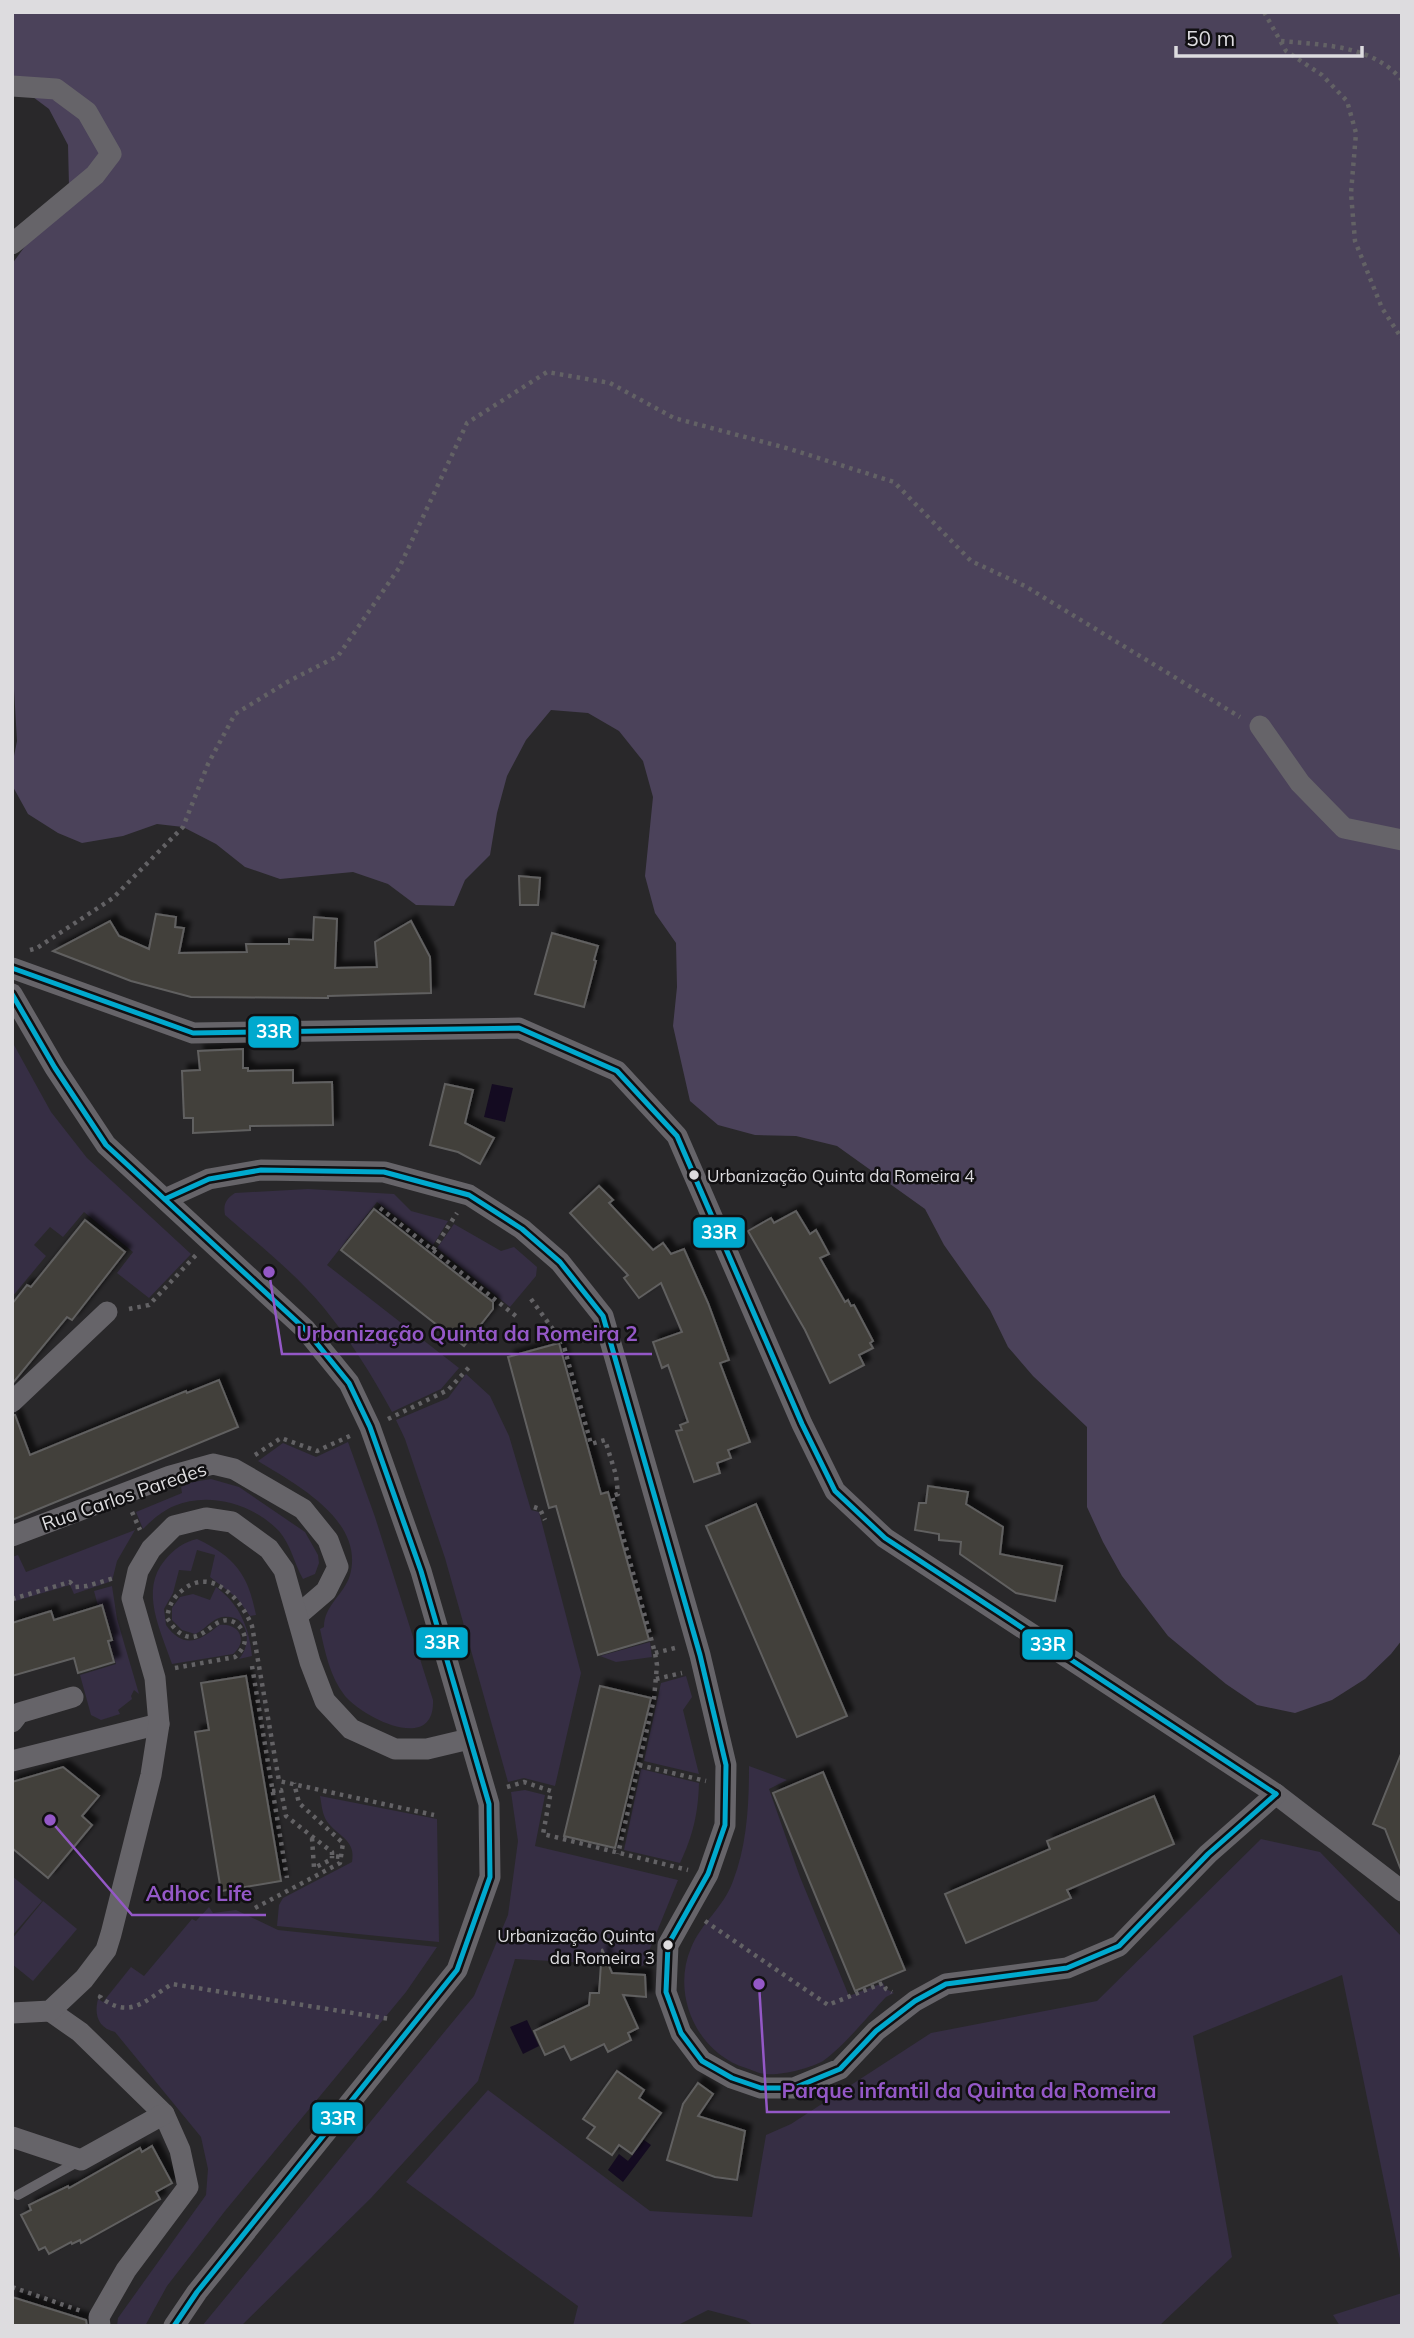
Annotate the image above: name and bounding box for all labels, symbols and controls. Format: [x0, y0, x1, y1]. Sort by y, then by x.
scale bar [1176, 14, 1362, 58]
text: 50 m [1186, 25, 1235, 51]
line badge: 33R [247, 1015, 300, 1049]
text: 33R [256, 1019, 292, 1043]
place label: Urbanização Quinta da Romeira 4 [707, 1165, 974, 1186]
marker: Urbanização Quinta da Romeira 4 [687, 1168, 701, 1182]
line badge: 33R [692, 1216, 746, 1249]
text: 33R [701, 1220, 737, 1244]
callout: Urbanização Quinta da Romeira 2 [282, 1312, 652, 1354]
text: Urbanização Quinta da Romeira 2 [296, 1320, 638, 1346]
street label: Rua Carlos Paredes [38, 1457, 210, 1535]
line badge: 33R [415, 1626, 469, 1659]
line badge: 33R [1021, 1628, 1074, 1661]
text: 33R [424, 1630, 460, 1654]
text: 33R [1030, 1632, 1066, 1656]
callout: Adhoc Life [132, 1873, 266, 1915]
text: Adhoc Life [146, 1880, 252, 1906]
place label: Urbanização Quinta da Romeira 3 [497, 1925, 655, 1968]
marker: Urbanização Quinta da Romeira 3 [661, 1938, 675, 1952]
callout: Parque infantil da Quinta da Romeira [767, 2070, 1170, 2112]
text: Parque infantil da Quinta da Romeira [782, 2077, 1156, 2103]
line badge: 33R [311, 2101, 364, 2135]
text: 33R [320, 2106, 356, 2130]

